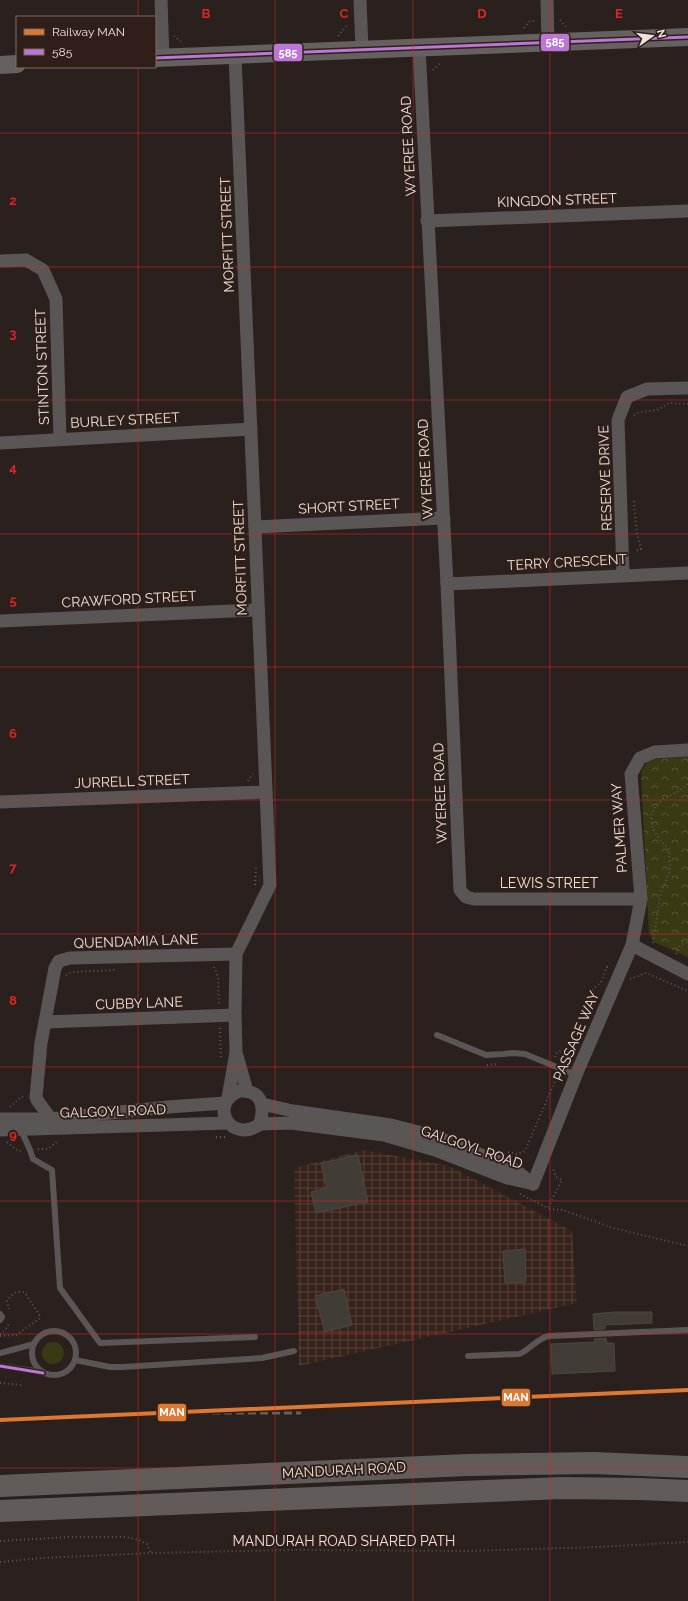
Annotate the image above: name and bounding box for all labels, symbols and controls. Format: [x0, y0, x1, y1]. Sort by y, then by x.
text: B [202, 6, 211, 21]
text: C [340, 6, 349, 21]
text: D [477, 6, 487, 21]
text: E [615, 6, 623, 21]
legend [16, 16, 156, 68]
north arrow [632, 16, 672, 56]
text: Railway MAN [52, 25, 125, 39]
text: N [654, 28, 669, 39]
line badge: 585 [540, 33, 570, 52]
text: 585 [546, 36, 564, 49]
line badge: 585 [273, 43, 303, 62]
text: 585 [52, 45, 73, 59]
text: 585 [279, 47, 297, 60]
street label: WYEREE ROAD [397, 95, 419, 197]
street label: MORFITT STREET [217, 176, 237, 293]
street label: KINGDON STREET [497, 190, 618, 210]
text: 2 [9, 193, 17, 208]
street label: STINTON STREET [32, 308, 52, 425]
text: 3 [9, 326, 17, 341]
street label: BURLEY STREET [70, 409, 181, 431]
street label: WYEREE ROAD [414, 418, 436, 520]
street label: RESERVE DRIVE [595, 425, 615, 531]
text: 4 [9, 460, 17, 475]
street label: SHORT STREET [298, 495, 401, 517]
street label: MORFITT STREET [230, 499, 250, 616]
street label: TERRY CRESCENT [506, 551, 628, 573]
street label: CRAWFORD STREET [61, 587, 197, 611]
text: 5 [9, 593, 17, 608]
text: 6 [9, 726, 17, 741]
street label: WYEREE ROAD [430, 742, 450, 844]
street label: JURRELL STREET [74, 771, 190, 791]
street label: PALMER WAY [608, 783, 630, 873]
text: 7 [9, 860, 17, 875]
street label: LEWIS STREET [500, 875, 599, 891]
street label: QUENDAMIA LANE [73, 931, 199, 951]
street label: PASSAGE WAY [550, 989, 602, 1083]
text: 8 [9, 993, 17, 1008]
street label: CUBBY LANE [95, 993, 183, 1013]
street label: GALGOYL ROAD [60, 1101, 166, 1121]
street label: GALGOYL ROAD [419, 1122, 525, 1172]
text: 9 [9, 1127, 17, 1142]
line badge: MAN [501, 1388, 531, 1407]
text: MAN [503, 1391, 529, 1404]
line badge: MAN [157, 1403, 187, 1422]
text: MAN [159, 1406, 185, 1419]
street label: MANDURAH ROAD [281, 1459, 407, 1481]
street label: MANDURAH ROAD SHARED PATH [233, 1533, 455, 1549]

